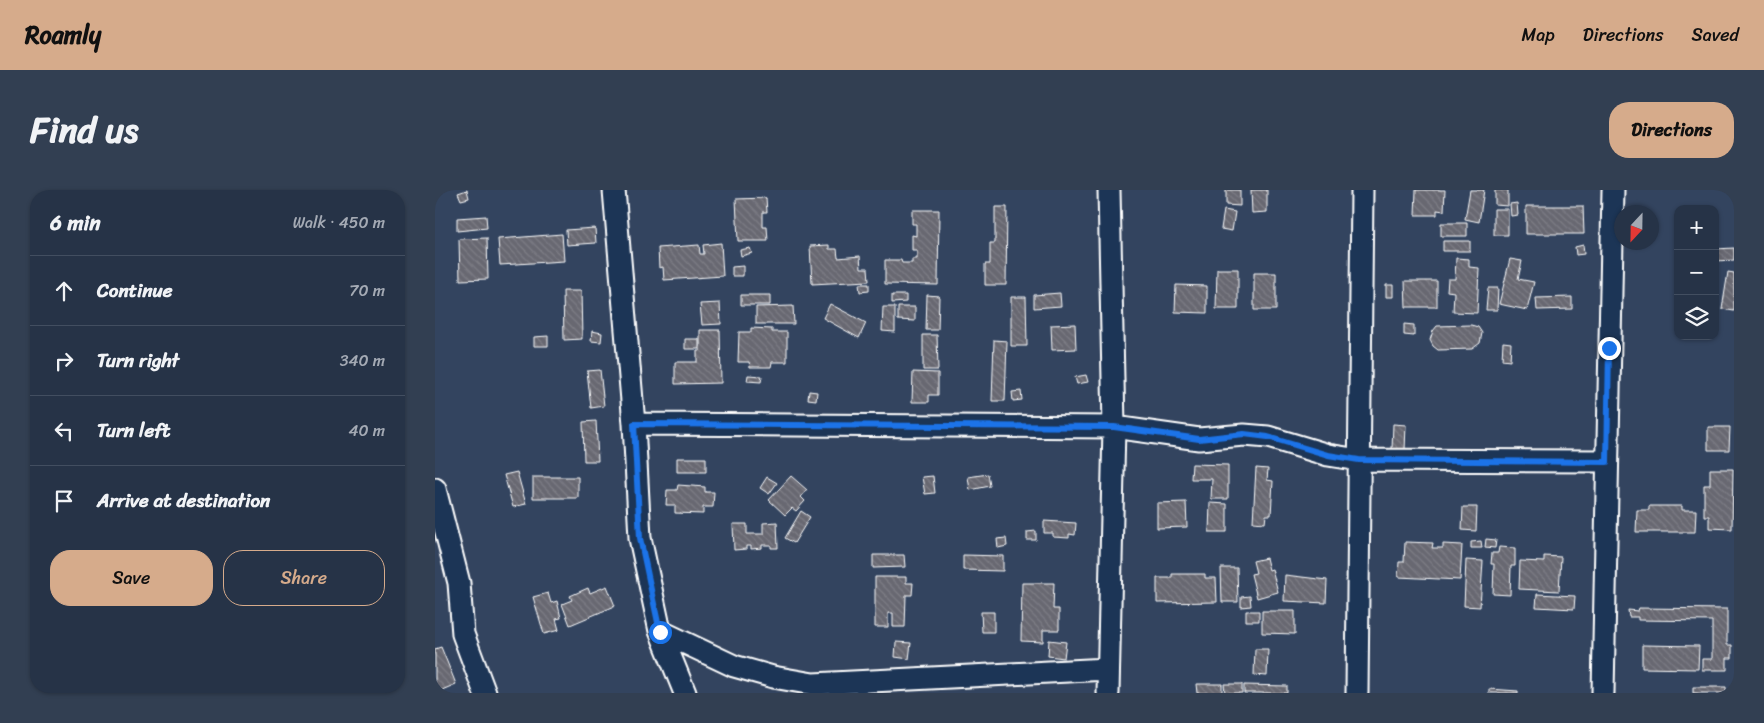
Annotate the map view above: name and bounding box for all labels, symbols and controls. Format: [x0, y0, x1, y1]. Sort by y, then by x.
text: Roamly [25, 14, 101, 56]
text: Map [1522, 19, 1555, 51]
text: Directions [1583, 19, 1664, 51]
text: Saved [1692, 19, 1739, 51]
text: Find us [30, 99, 138, 161]
button: Directions [1609, 102, 1734, 158]
text: 6 min [50, 204, 101, 242]
north arrow [1614, 205, 1659, 250]
map controls [1674, 205, 1719, 340]
button: + [1674, 205, 1719, 250]
text: Walk · 450 m [293, 208, 385, 237]
button: − [1674, 250, 1719, 295]
text: Continue [97, 274, 173, 307]
text: 70 m [349, 276, 385, 305]
icon: ahead [50, 277, 78, 305]
button: layers [1674, 295, 1719, 340]
route end [1598, 337, 1621, 360]
text: Turn right [97, 344, 179, 377]
text: 340 m [340, 346, 385, 375]
icon: right [50, 347, 78, 375]
text: Turn left [97, 414, 170, 447]
text: 40 m [348, 416, 385, 445]
icon: left [50, 417, 78, 445]
text: Arrive at destination [97, 484, 270, 517]
icon: arrive [50, 487, 78, 515]
button: Save [50, 550, 213, 606]
button: Share [223, 550, 385, 606]
route start [649, 621, 672, 644]

